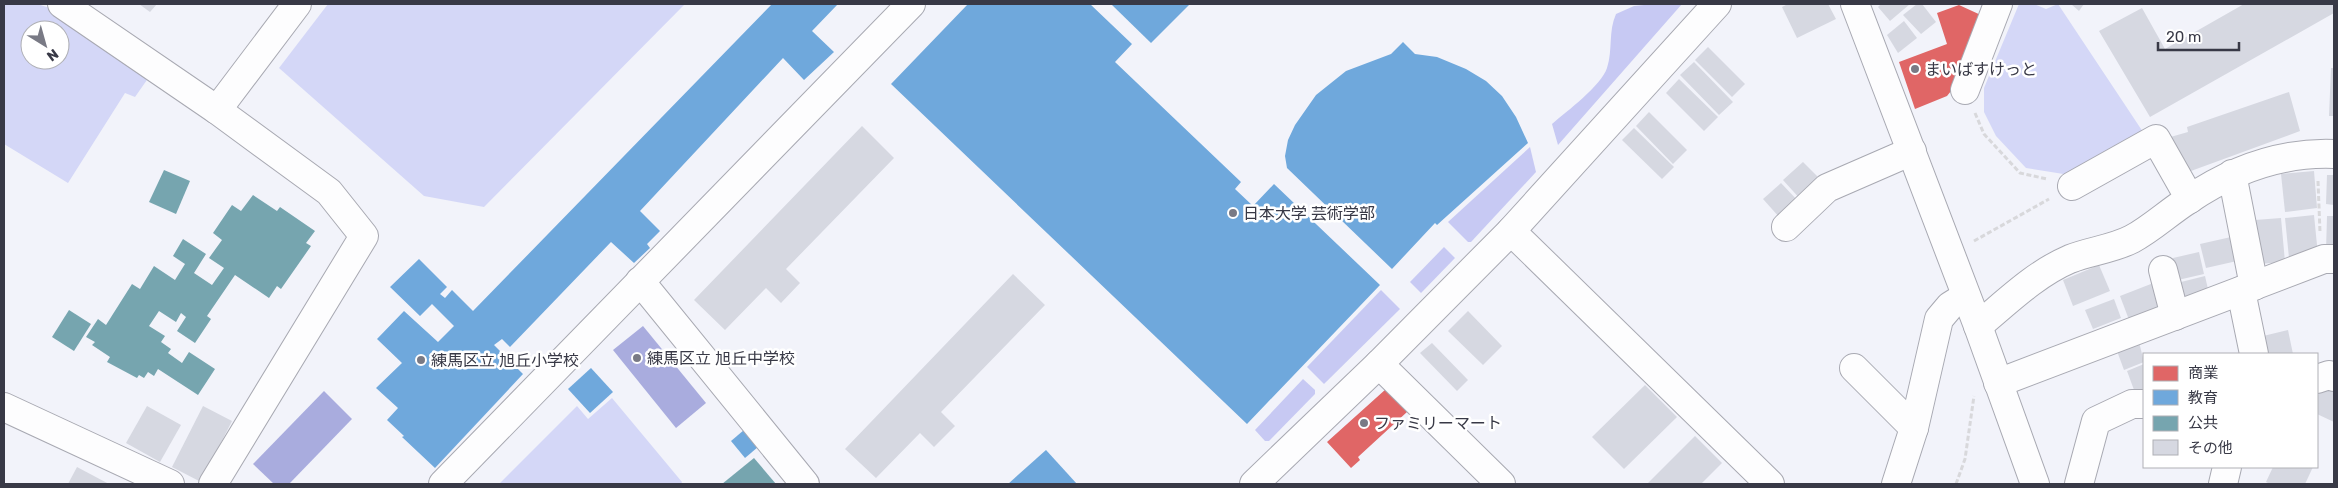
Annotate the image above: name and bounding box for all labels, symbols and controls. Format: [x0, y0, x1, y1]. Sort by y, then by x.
north arrow [20, 20, 70, 70]
scale bar [2158, 20, 2239, 52]
text: 20 m [2166, 28, 2201, 46]
text: N [43, 45, 62, 65]
place label: まいばすけっと [1925, 60, 2037, 79]
marker: まいばすけっと [1909, 63, 1921, 75]
place label: 日本大学 芸術学部 [1243, 204, 1375, 223]
marker: 日本大学 芸術学部 [1227, 207, 1239, 219]
place label: 練馬区立 旭丘中学校 [647, 349, 795, 368]
place label: 練馬区立 旭丘小学校 [431, 351, 579, 370]
marker: 練馬区立 旭丘中学校 [631, 352, 643, 364]
legend [2143, 353, 2318, 468]
marker: 練馬区立 旭丘小学校 [415, 354, 427, 366]
text: 商業 [2188, 364, 2218, 382]
text: 教育 [2188, 389, 2218, 407]
place label: ファミリーマート [1374, 414, 1502, 433]
text: 公共 [2188, 414, 2218, 432]
marker: ファミリーマート [1358, 417, 1370, 429]
text: その他 [2188, 439, 2233, 457]

